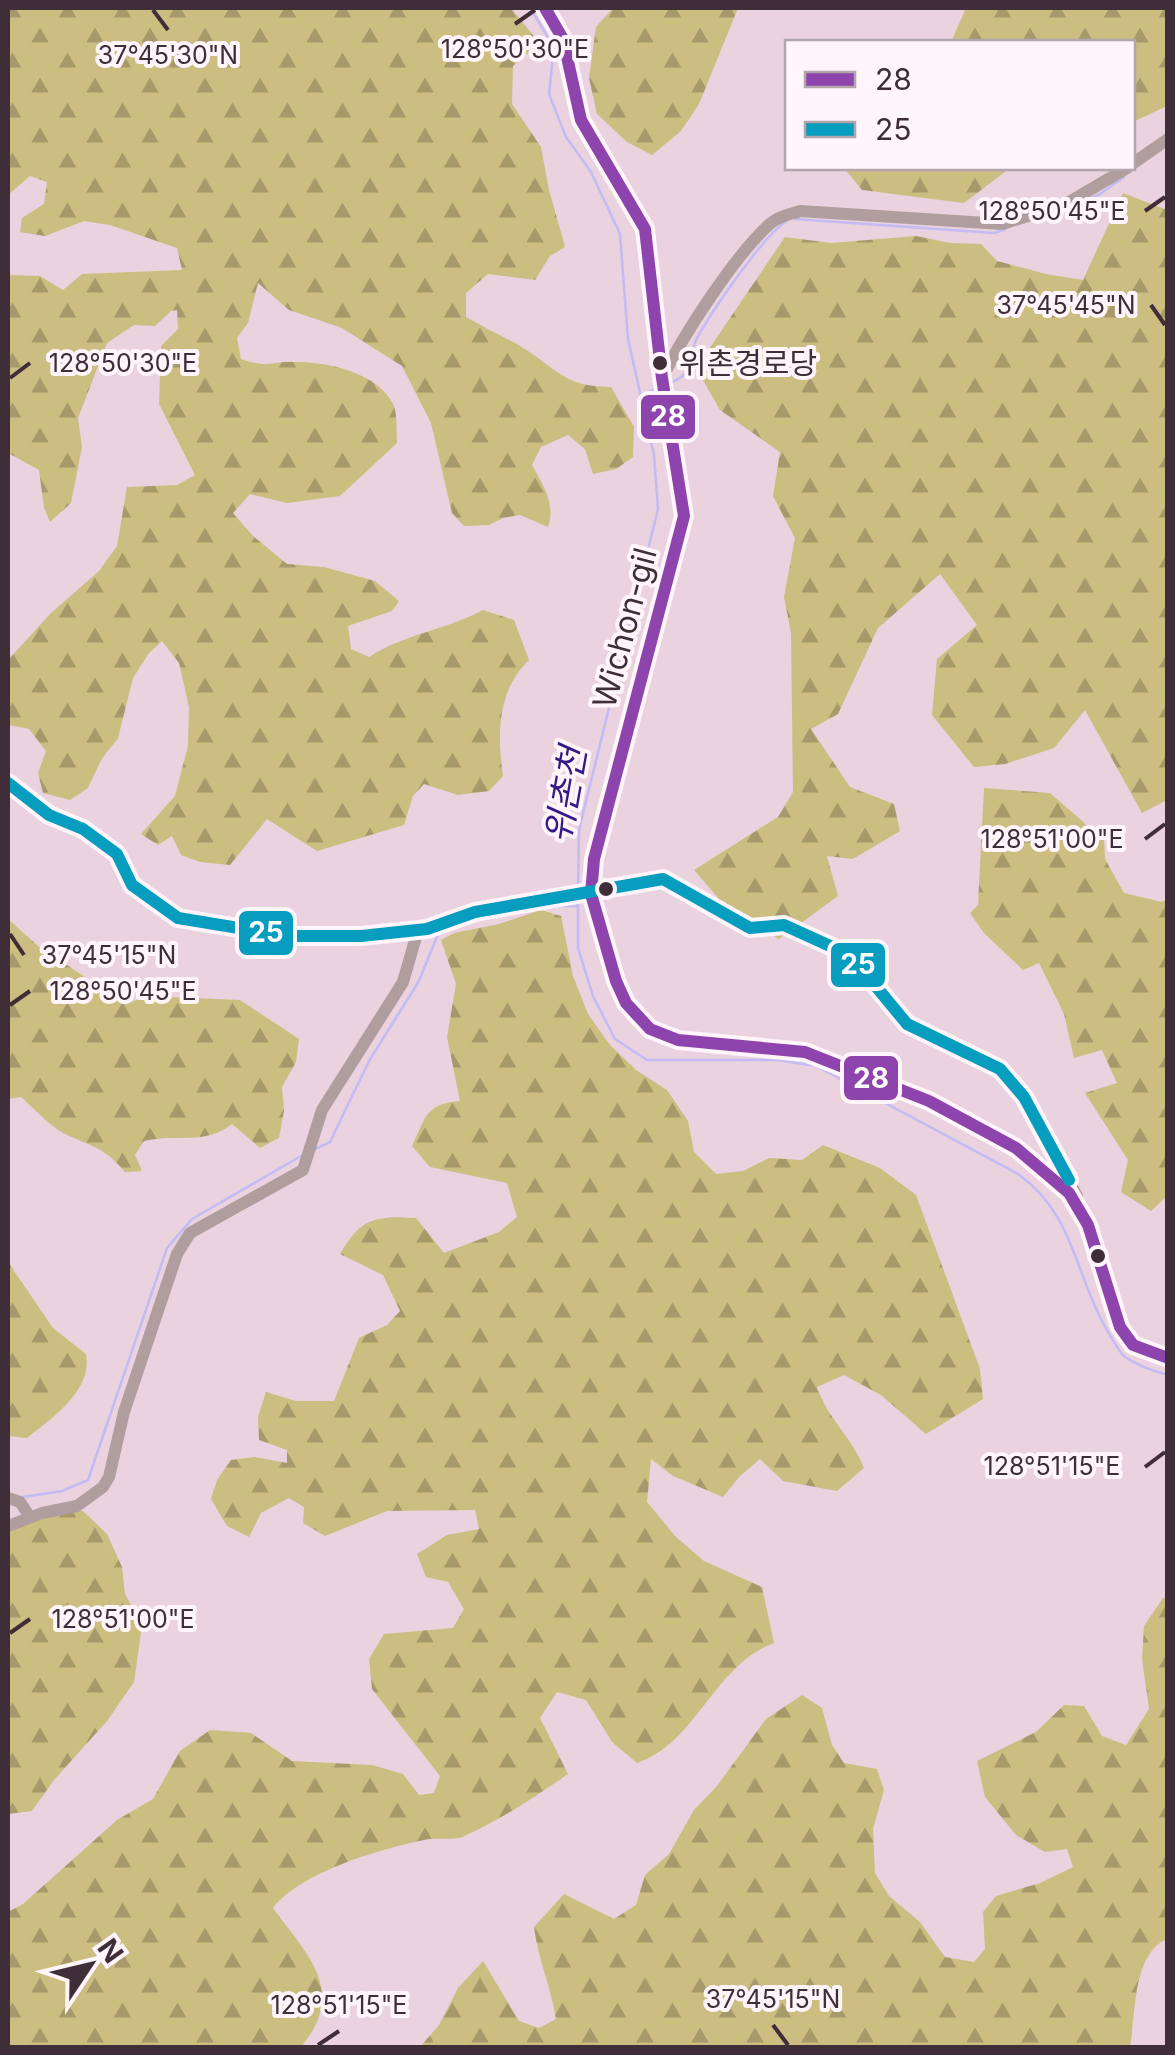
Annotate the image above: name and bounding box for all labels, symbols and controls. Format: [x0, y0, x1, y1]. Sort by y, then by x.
text: 128°50'30"E [441, 34, 589, 64]
text: 37°45'30"N [98, 40, 238, 70]
legend [785, 40, 1135, 170]
text: 28 [875, 61, 912, 97]
text: 25 [875, 111, 912, 147]
text: 128°50'45"E [979, 196, 1125, 226]
text: 37°45'45"N [997, 290, 1135, 320]
place label: 위촌경로당 [679, 345, 817, 381]
text: 128°50'30"E [49, 348, 197, 378]
marker: 위촌경로당 [650, 353, 670, 373]
line badge: 28 [639, 393, 697, 441]
text: 28 [650, 399, 686, 433]
street label: Wichon-gil [584, 543, 665, 712]
water label: 위촌천 [536, 740, 595, 846]
text: 128°51'00"E [981, 824, 1123, 854]
unlabelled marker [596, 879, 616, 899]
line badge: 25 [237, 909, 295, 957]
text: 25 [248, 915, 284, 949]
text: 37°45'15"N [42, 940, 176, 970]
line badge: 25 [829, 941, 887, 989]
text: 25 [840, 947, 876, 981]
text: 128°50'45"E [50, 976, 196, 1006]
line badge: 28 [842, 1054, 900, 1102]
text: 28 [853, 1061, 889, 1095]
unlabelled marker [1088, 1246, 1108, 1266]
text: 128°51'15"E [984, 1451, 1120, 1481]
text: 128°51'00"E [52, 1604, 194, 1634]
north arrow [40, 1915, 140, 2015]
text: N [90, 1932, 131, 1969]
text: 37°45'15"N [706, 1984, 840, 2014]
text: 128°51'15"E [271, 1990, 407, 2020]

